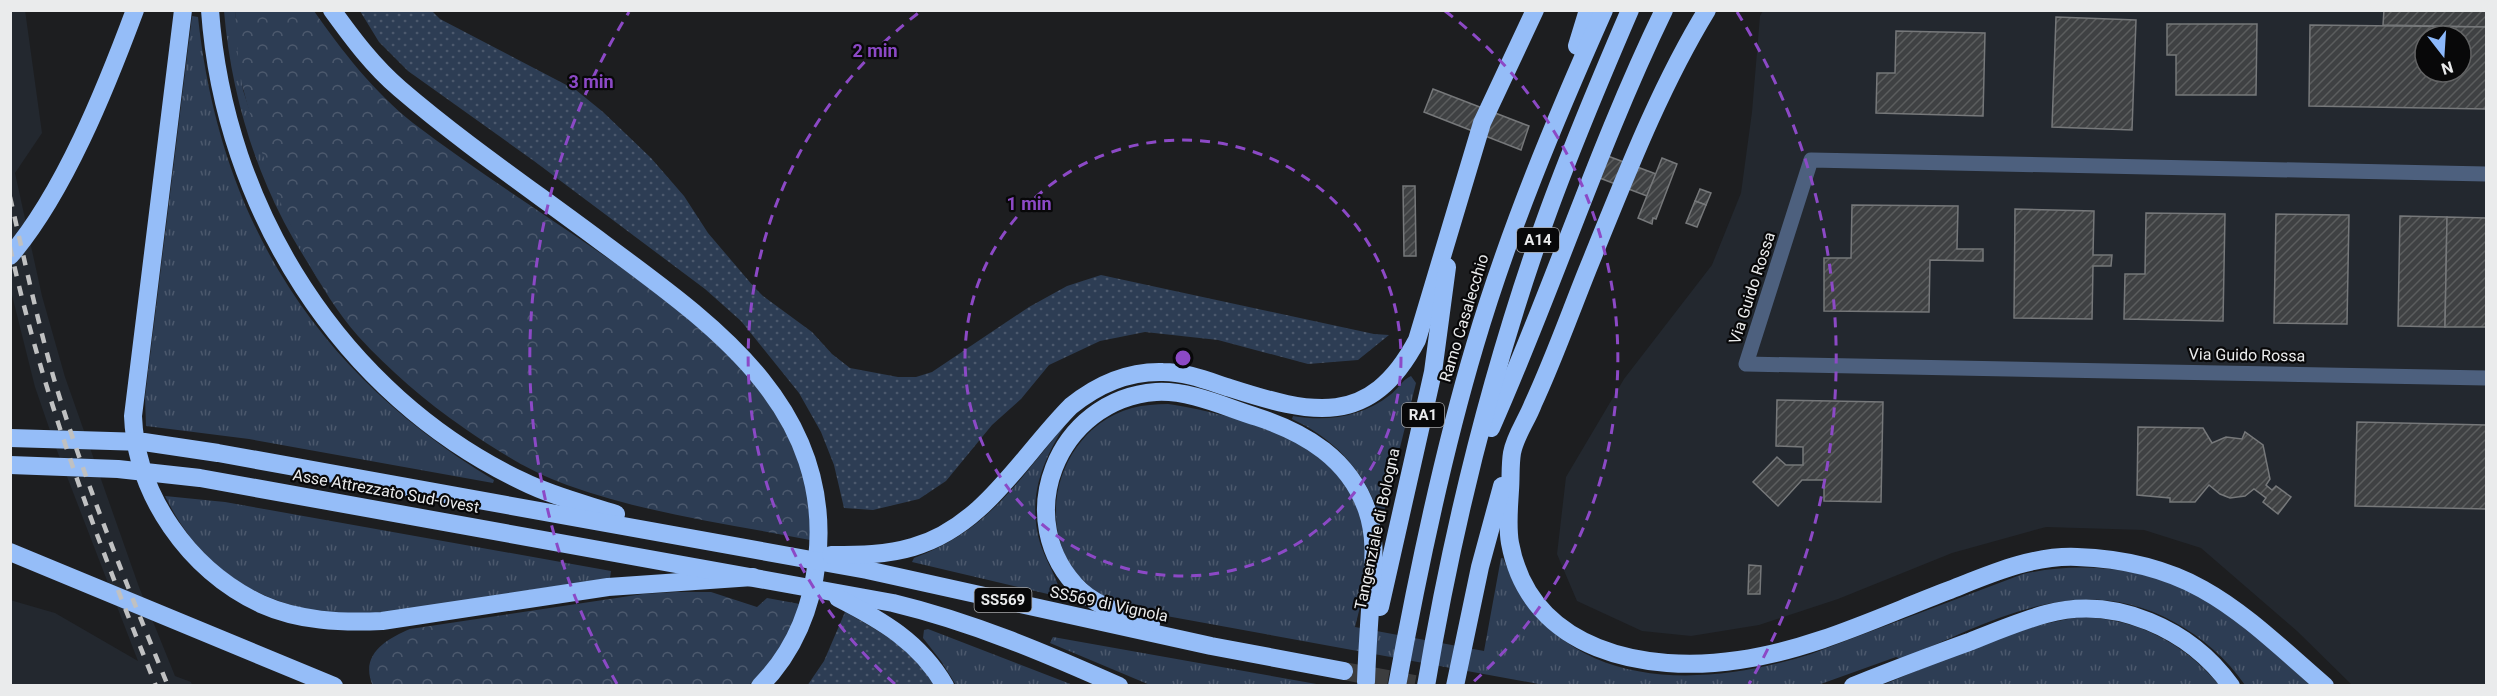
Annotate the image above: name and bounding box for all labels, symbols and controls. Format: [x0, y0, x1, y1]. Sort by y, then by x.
north arrow [2413, 24, 2473, 84]
text: 2 min [852, 40, 898, 61]
text: N [2439, 57, 2455, 79]
text: 3 min [568, 71, 614, 92]
text: 1 min [1006, 193, 1052, 214]
road number: A14 [1517, 228, 1559, 252]
street label: Via Guido Rossa [1725, 230, 1779, 346]
street label: Ramo Casalecchio [1436, 252, 1492, 384]
street label: Via Guido Rossa [2188, 344, 2306, 366]
centre of rings [1173, 348, 1193, 368]
road number: RA1 [1402, 403, 1444, 427]
street label: Tangenziale di Bologna [1351, 446, 1403, 612]
street label: Asse Attrezzato Sud-Ovest [291, 465, 481, 517]
street label: SS569 di Vignola [1048, 582, 1170, 626]
road number: SS569 [974, 588, 1032, 612]

